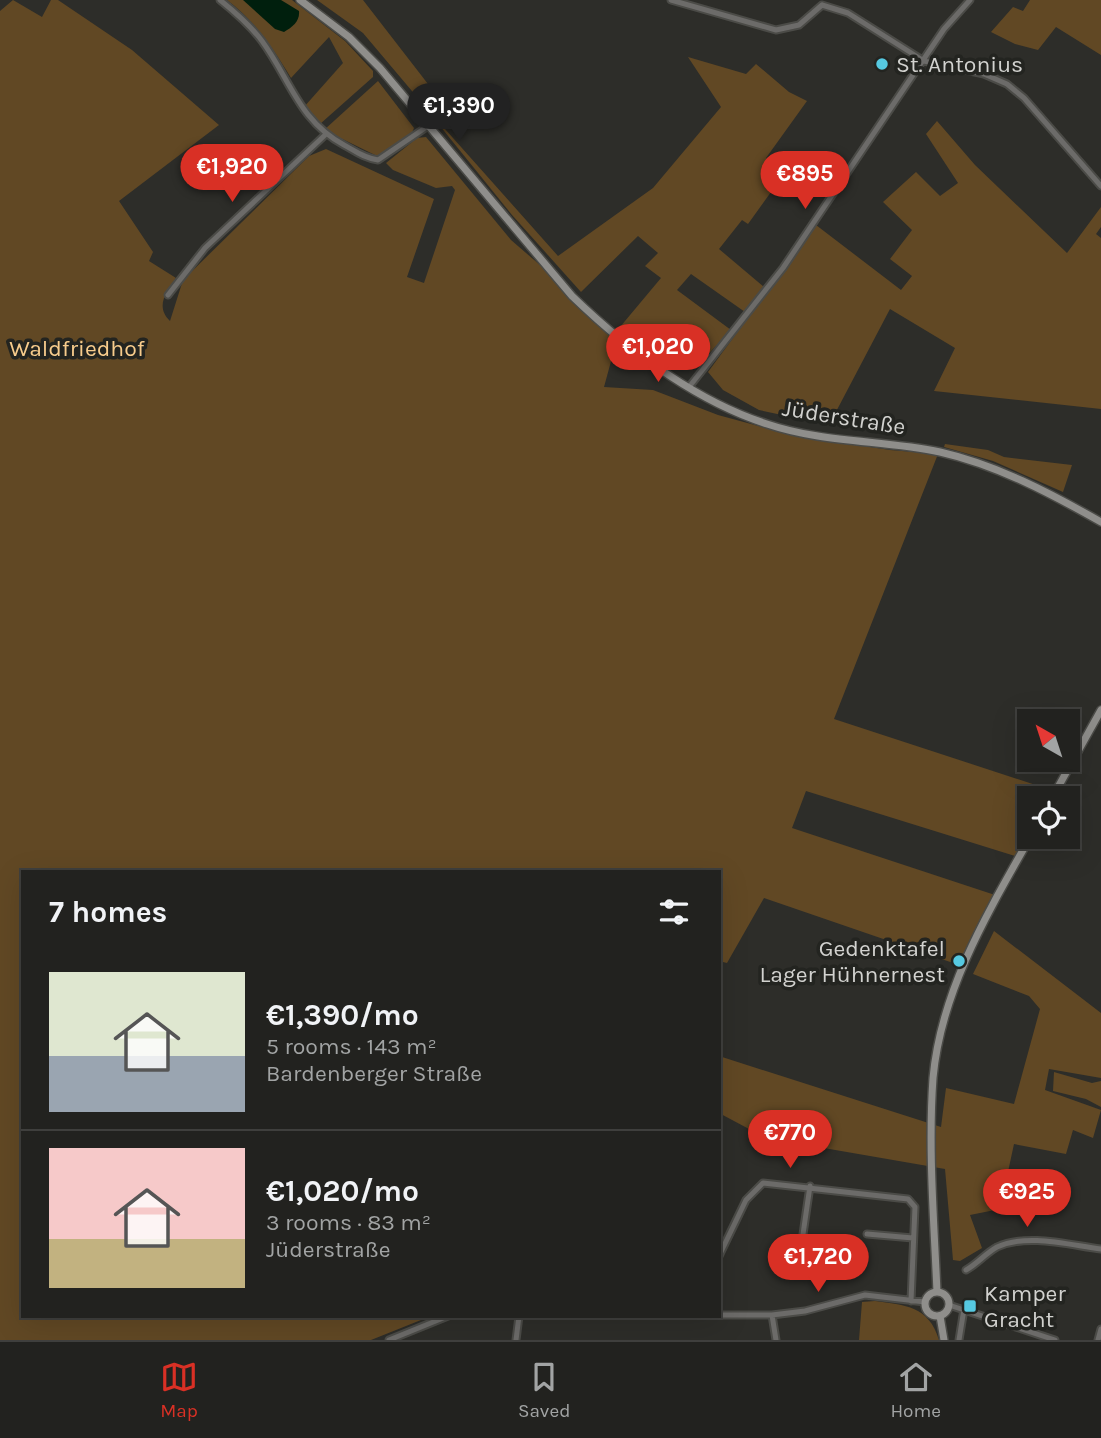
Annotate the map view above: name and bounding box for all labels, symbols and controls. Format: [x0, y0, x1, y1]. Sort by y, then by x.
place label: St. Antonius [896, 51, 1023, 78]
marker: St. Antonius [874, 56, 890, 72]
pin: €1,390 [402, 83, 516, 143]
text: €1,390 [423, 92, 495, 119]
pin: €1,920 [175, 144, 289, 204]
pin: €895 [764, 152, 846, 211]
text: €1,920 [196, 153, 268, 180]
text: €895 [777, 160, 833, 187]
pin: €1,020 [601, 324, 715, 384]
text: €1,020 [622, 333, 694, 360]
park label: Waldfriedhof [9, 335, 145, 362]
street label: Jüderstraße [780, 394, 908, 441]
north arrow [1017, 709, 1080, 772]
map controls [1017, 709, 1080, 849]
button: locate [1017, 786, 1080, 849]
icon: filters [655, 893, 693, 931]
text: 7 homes [49, 894, 167, 930]
place label: Gedenktafel Lager Hühnernest [759, 935, 945, 988]
marker: Gedenktafel Lager Hühnernest [951, 953, 967, 969]
text: €1,390/mo [266, 997, 419, 1033]
icon: home [105, 1000, 189, 1084]
text: 5 rooms · 143 m² [266, 1033, 437, 1060]
text: Bardenberger Straße [266, 1060, 482, 1087]
pin: €770 [749, 1110, 831, 1170]
text: €770 [764, 1119, 816, 1146]
pin: €925 [986, 1170, 1068, 1229]
text: €1,020/mo [266, 1173, 419, 1209]
icon: home [105, 1176, 189, 1260]
text: €925 [999, 1178, 1055, 1205]
text: 3 rooms · 83 m² [266, 1209, 431, 1236]
pin: €1,720 [761, 1234, 875, 1294]
text: Jüderstraße [266, 1236, 391, 1263]
text: €1,720 [784, 1243, 852, 1270]
place label: Kamper Gracht [984, 1280, 1066, 1333]
marker: Kamper Gracht [962, 1298, 978, 1314]
tab: Map [160, 1358, 198, 1422]
tab: Saved [518, 1358, 570, 1422]
tab: Home [890, 1358, 941, 1422]

